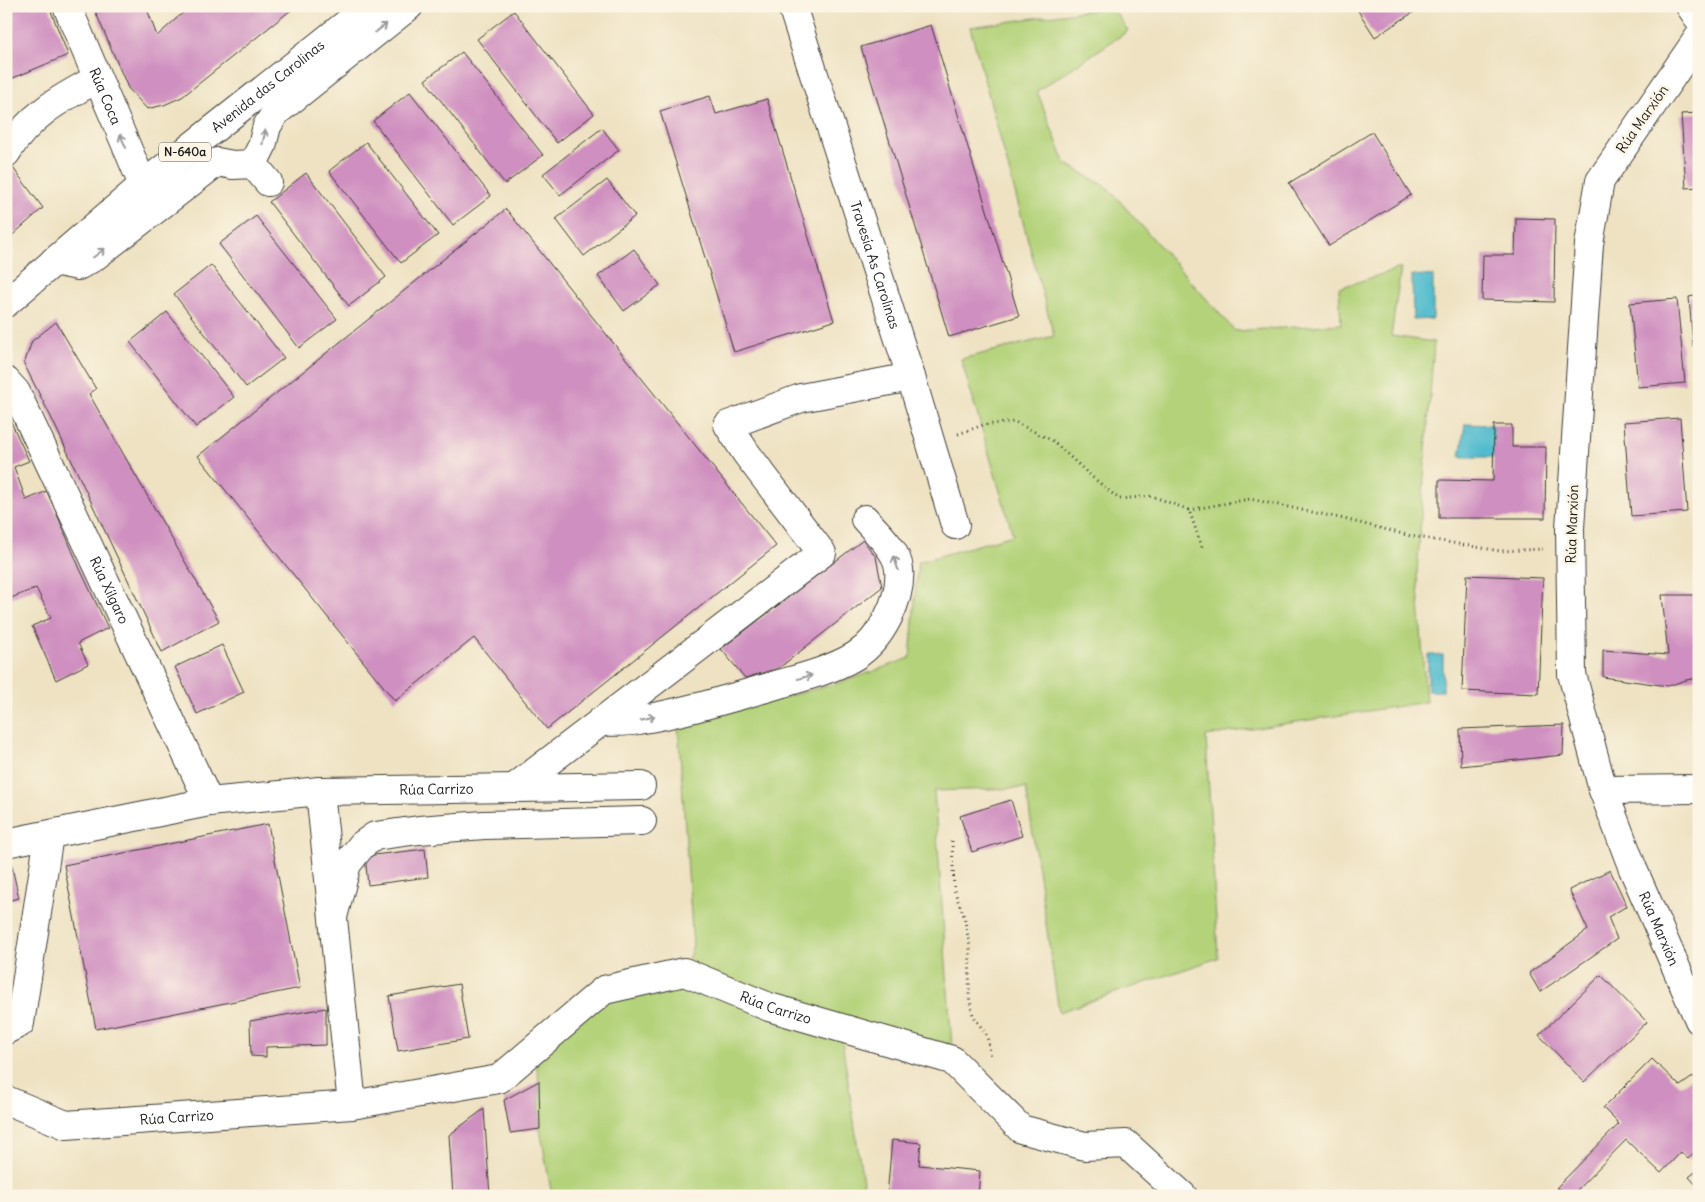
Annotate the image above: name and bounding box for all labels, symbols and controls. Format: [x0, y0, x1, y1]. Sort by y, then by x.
one-way arrow [374, 23, 387, 34]
street label: Avenida das Carolinas [208, 36, 328, 136]
street label: Rúa Coca [85, 65, 125, 127]
street label: Rúa Marxión [1612, 81, 1672, 157]
one-way arrow [260, 129, 269, 145]
one-way arrow [118, 134, 128, 149]
road number: N-640a [159, 142, 211, 162]
street label: Travesía As Carolinas [846, 199, 904, 331]
one-way arrow [92, 248, 105, 259]
street label: Rúa Marxión [1562, 484, 1582, 564]
street label: Rúa Xílgaro [86, 554, 133, 627]
one-way arrow [891, 556, 900, 571]
one-way arrow [797, 671, 813, 681]
one-way arrow [640, 713, 656, 722]
street label: Rúa Carrizo [399, 780, 474, 799]
street label: Rúa Marxión [1635, 889, 1683, 969]
street label: Rúa Carrizo [737, 987, 814, 1028]
street label: Rúa Carrizo [139, 1106, 215, 1129]

